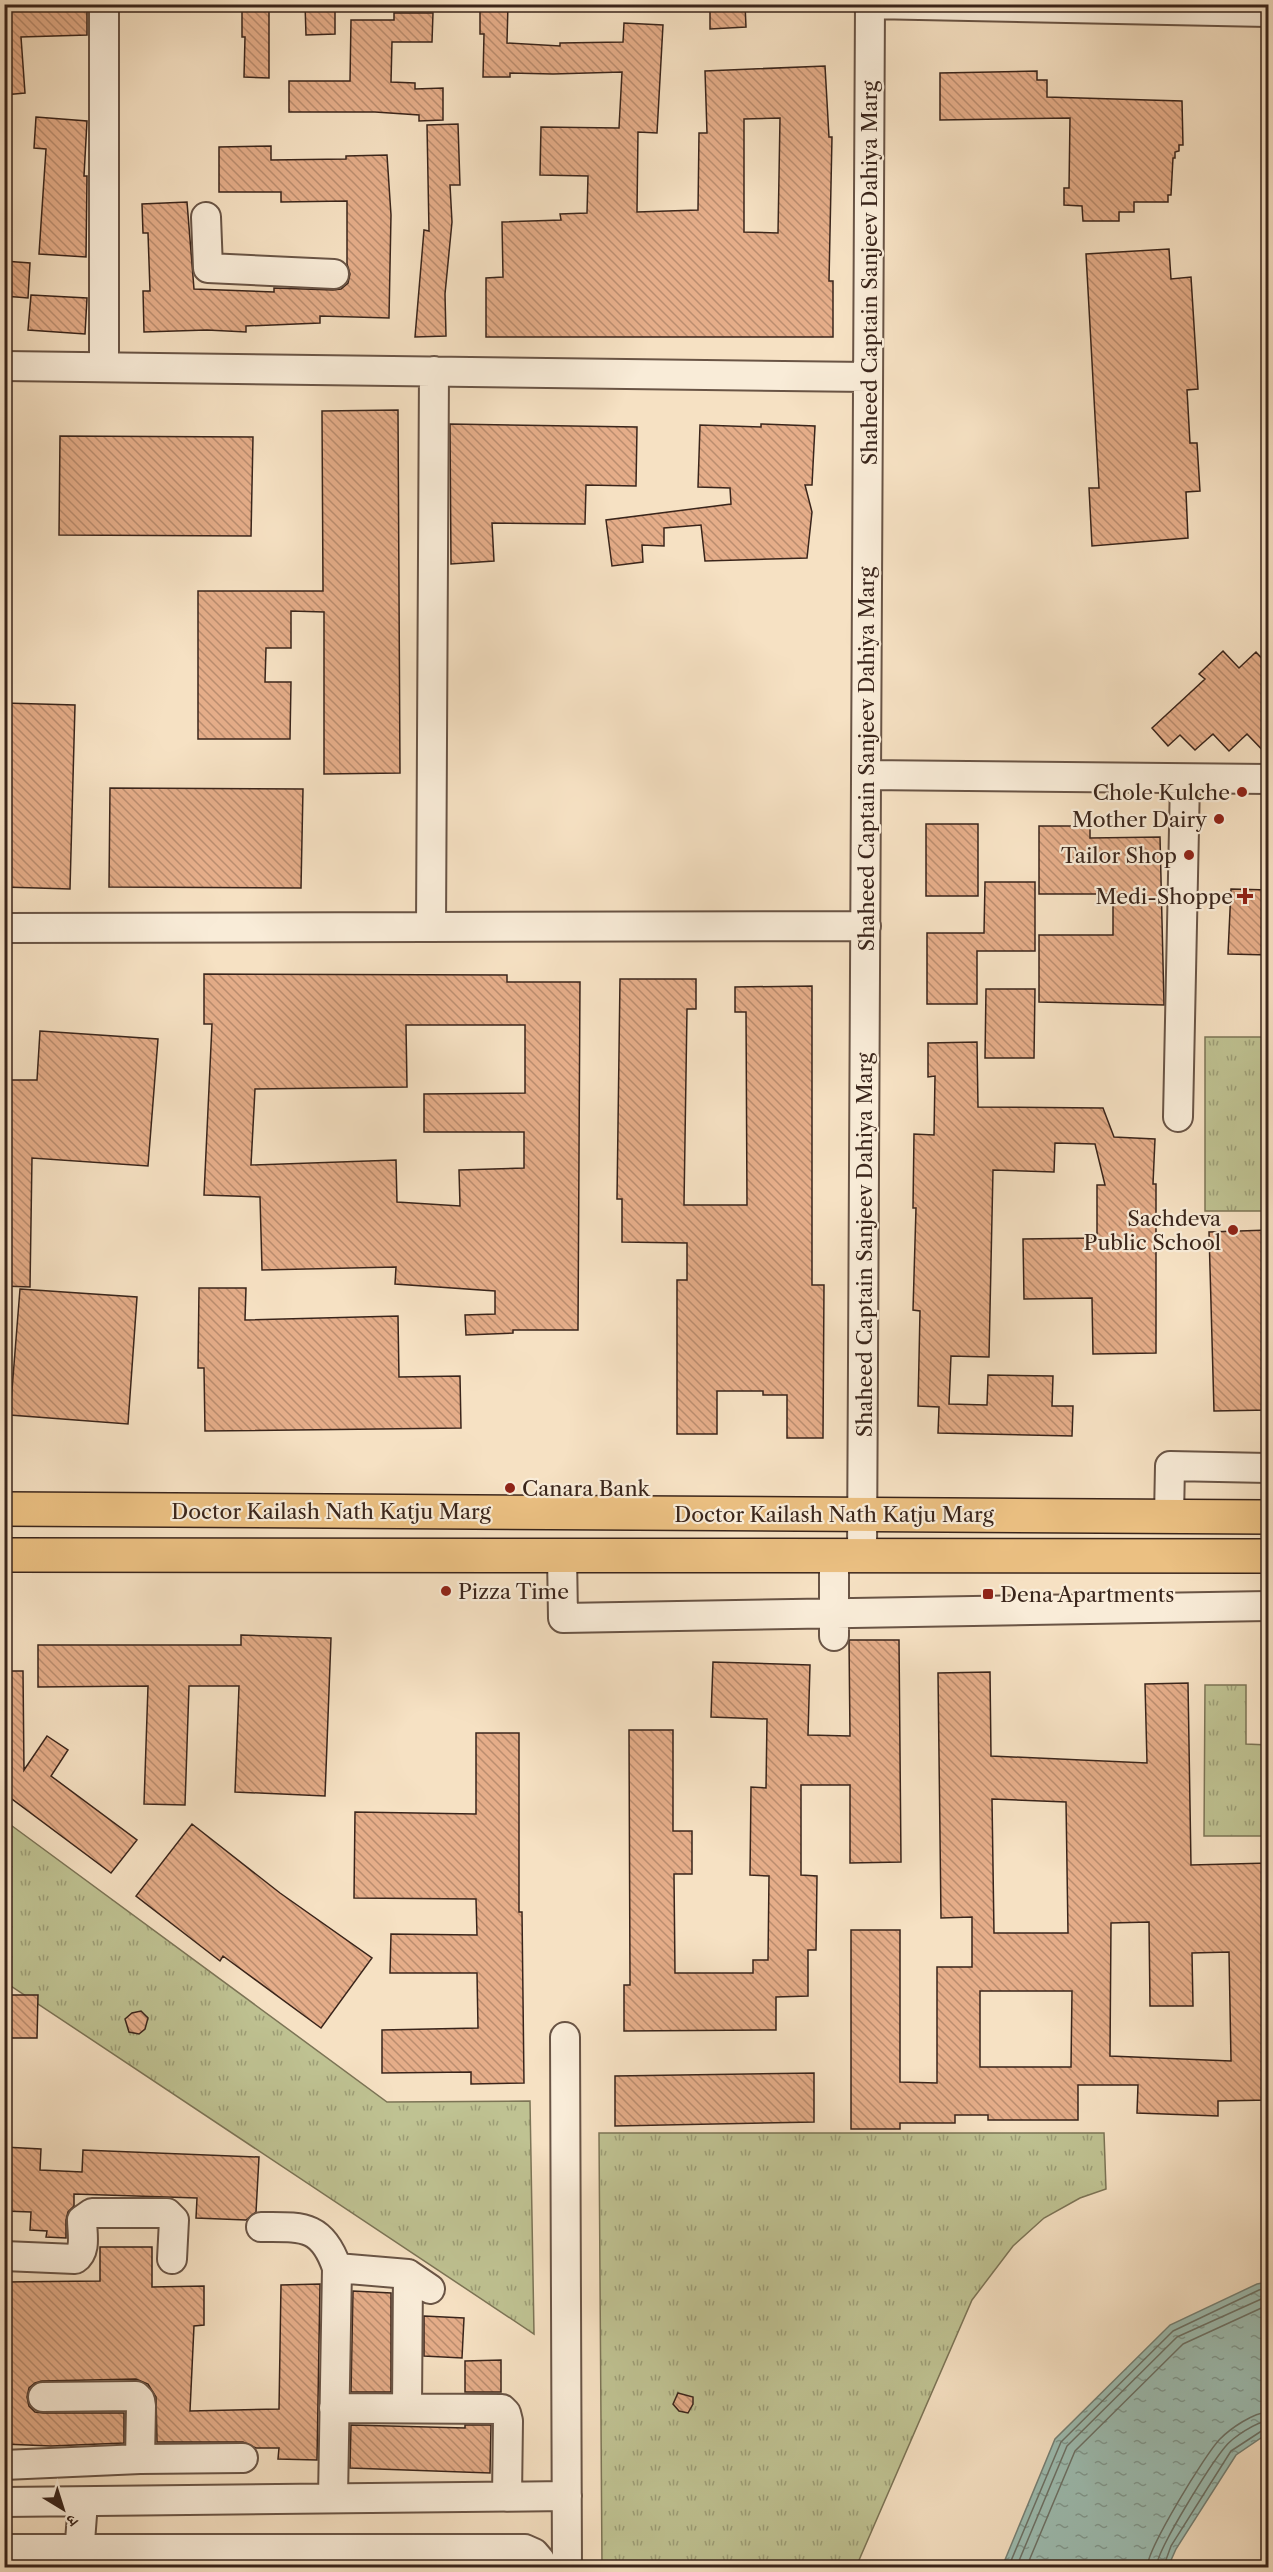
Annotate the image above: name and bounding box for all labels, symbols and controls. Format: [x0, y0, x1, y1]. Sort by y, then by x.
street label: Shaheed Captain Sanjeev Dahiya Marg [857, 80, 882, 465]
street label: Shaheed Captain Sanjeev Dahiya Marg [854, 566, 879, 951]
place label: Chole Kulche [1093, 780, 1230, 805]
marker: Chole Kulche [1235, 785, 1249, 799]
place label: Mother Dairy [1072, 807, 1207, 832]
marker: Mother Dairy [1212, 812, 1226, 826]
place label: Tailor Shop [1061, 843, 1177, 868]
marker: Tailor Shop [1182, 848, 1196, 862]
place label: Medi-Shoppe [1095, 884, 1233, 909]
marker: Medi-Shoppe [1238, 889, 1252, 903]
street label: Shaheed Captain Sanjeev Dahiya Marg [852, 1052, 877, 1437]
place label: Sachdeva Public School [1084, 1206, 1222, 1255]
marker: Sachdeva Public School [1226, 1223, 1240, 1237]
place label: Canara Bank [522, 1476, 651, 1501]
marker: Canara Bank [503, 1481, 517, 1495]
street label: Doctor Kailash Nath Katju Marg [171, 1499, 492, 1524]
street label: Doctor Kailash Nath Katju Marg [674, 1502, 995, 1527]
place label: Pizza Time [458, 1579, 569, 1604]
place label: Dena Apartments [1000, 1582, 1174, 1607]
marker: Pizza Time [439, 1584, 453, 1598]
marker: Dena Apartments [981, 1587, 995, 1601]
north arrow [33, 2479, 93, 2539]
text: उ [61, 2510, 82, 2532]

